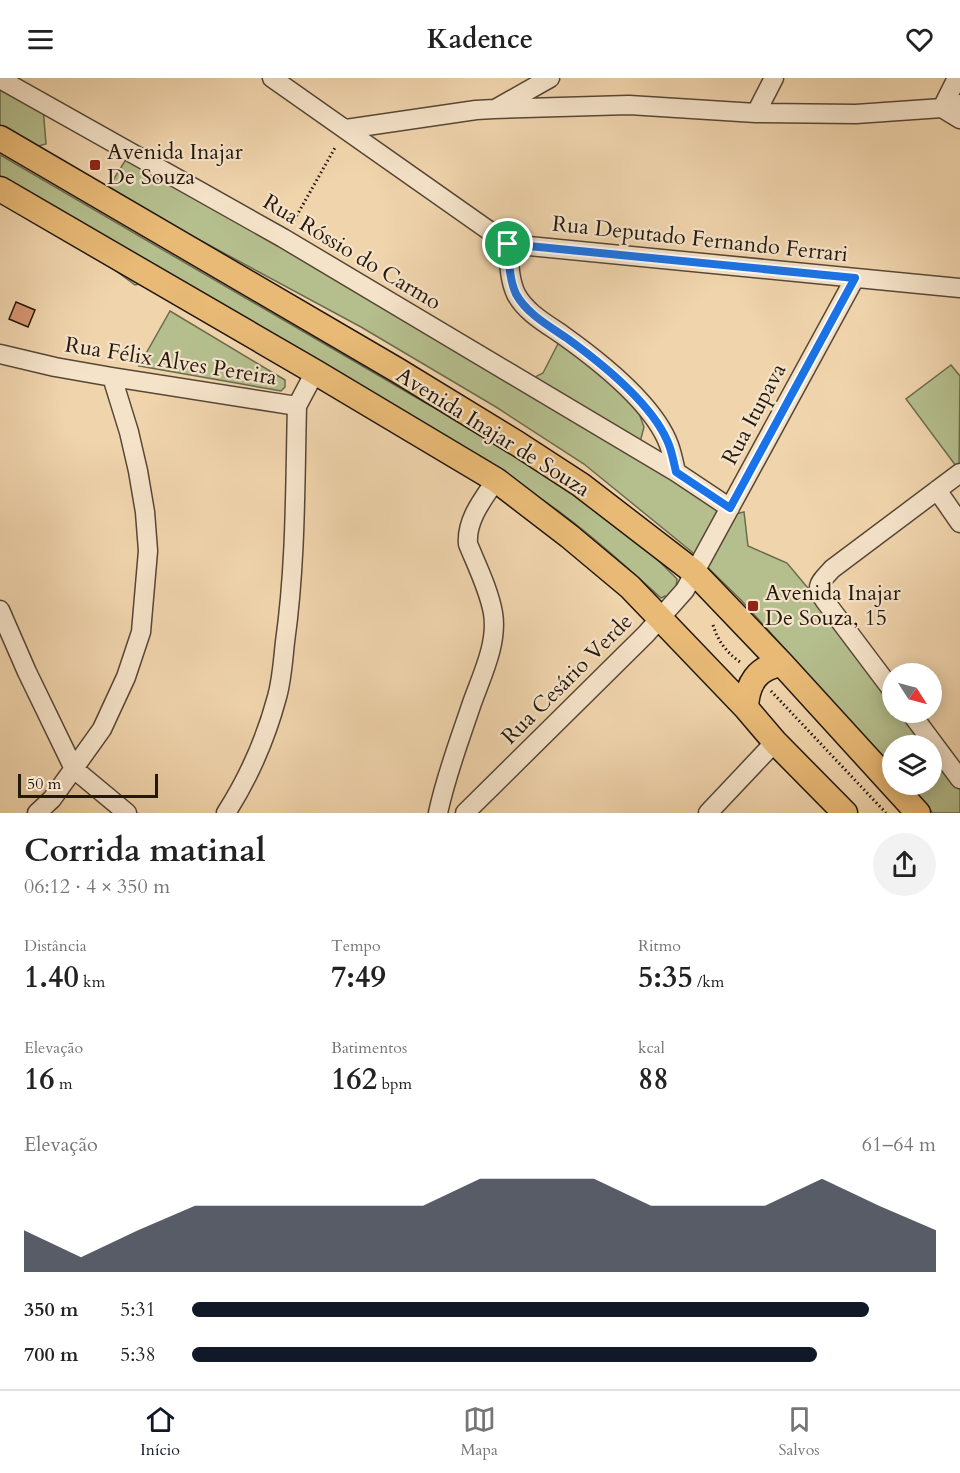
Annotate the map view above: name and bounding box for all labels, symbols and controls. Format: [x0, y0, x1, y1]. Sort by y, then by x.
text: Kadence [427, 21, 533, 58]
icon: menu [24, 23, 57, 56]
icon: heart [903, 23, 936, 56]
place label: Avenida Inajar De Souza [107, 137, 244, 192]
marker: Avenida Inajar De Souza [88, 158, 102, 172]
street label: Rua Róssio do Carmo [257, 187, 447, 317]
street label: Rua Deputado Fernando Ferrari [551, 209, 849, 269]
pin [482, 218, 533, 269]
icon: arrive [491, 227, 524, 260]
street label: Rua Félix Alves Pereira [63, 329, 280, 393]
street label: Rua Itupava [715, 357, 794, 470]
street label: Avenida Inajar de Souza [390, 360, 596, 504]
place label: Avenida Inajar De Souza, 15 [765, 578, 902, 633]
marker: Avenida Inajar De Souza, 15 [746, 599, 760, 613]
street label: Rua Cesário Verde [495, 607, 639, 751]
north arrow [882, 663, 942, 723]
map controls [882, 663, 942, 795]
button: layers [882, 735, 942, 795]
scale bar [18, 771, 158, 798]
text: 50 m [27, 773, 61, 795]
text: Corrida matinal [24, 828, 266, 873]
button: share [873, 833, 936, 896]
text: 06:12 · 4 × 350 m [24, 873, 170, 900]
text: Distância [24, 935, 87, 957]
text: Tempo [331, 935, 381, 957]
text: Ritmo [638, 935, 681, 957]
text: 1.40 [24, 957, 79, 998]
text: 7:49 [331, 957, 386, 998]
text: 5:35 [638, 957, 693, 998]
text: km [79, 971, 105, 993]
text: /km [693, 971, 724, 993]
text: Elevação [24, 1037, 83, 1059]
text: Batimentos [331, 1037, 407, 1059]
text: kcal [638, 1037, 665, 1059]
text: 16 [24, 1059, 55, 1100]
text: 162 [331, 1059, 377, 1100]
text: 88 [638, 1059, 669, 1100]
text: m [55, 1073, 73, 1095]
text: bpm [377, 1073, 412, 1095]
text: Elevação [24, 1131, 98, 1158]
text: 61–64 m [862, 1131, 936, 1158]
text: 350 m [24, 1296, 79, 1323]
text: 5:31 [120, 1296, 156, 1323]
text: 700 m [24, 1341, 79, 1368]
text: 5:38 [120, 1341, 156, 1368]
tab: Início [140, 1403, 180, 1461]
tab: Mapa [460, 1403, 498, 1461]
tab: Salvos [779, 1403, 820, 1461]

